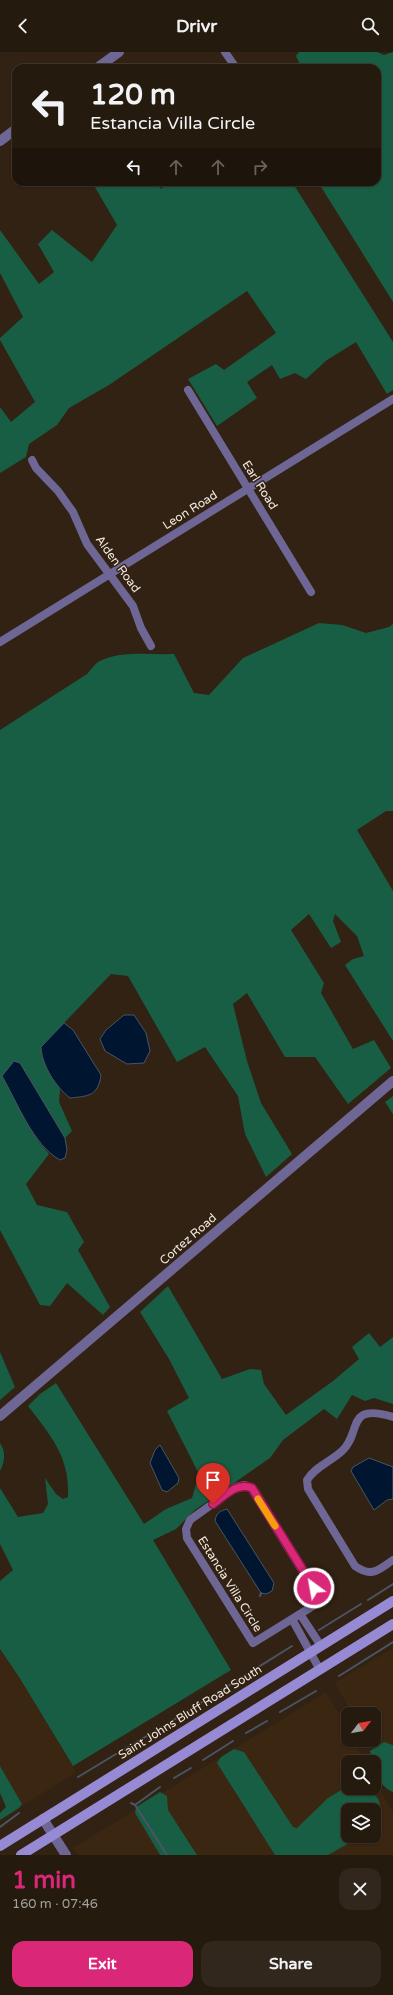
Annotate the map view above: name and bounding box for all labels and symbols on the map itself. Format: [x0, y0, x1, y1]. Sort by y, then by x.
street label: Earl Road [239, 458, 281, 512]
street label: Leon Road [160, 488, 220, 532]
street label: Alden Road [93, 533, 143, 595]
street label: Cortez Road [157, 1211, 219, 1267]
pin [196, 1463, 230, 1504]
street label: Estancia Villa Circle [195, 1534, 265, 1635]
position arrow [293, 1567, 335, 1609]
street label: Saint Johns Bluff Road South [116, 1662, 264, 1762]
north arrow [341, 1707, 381, 1747]

